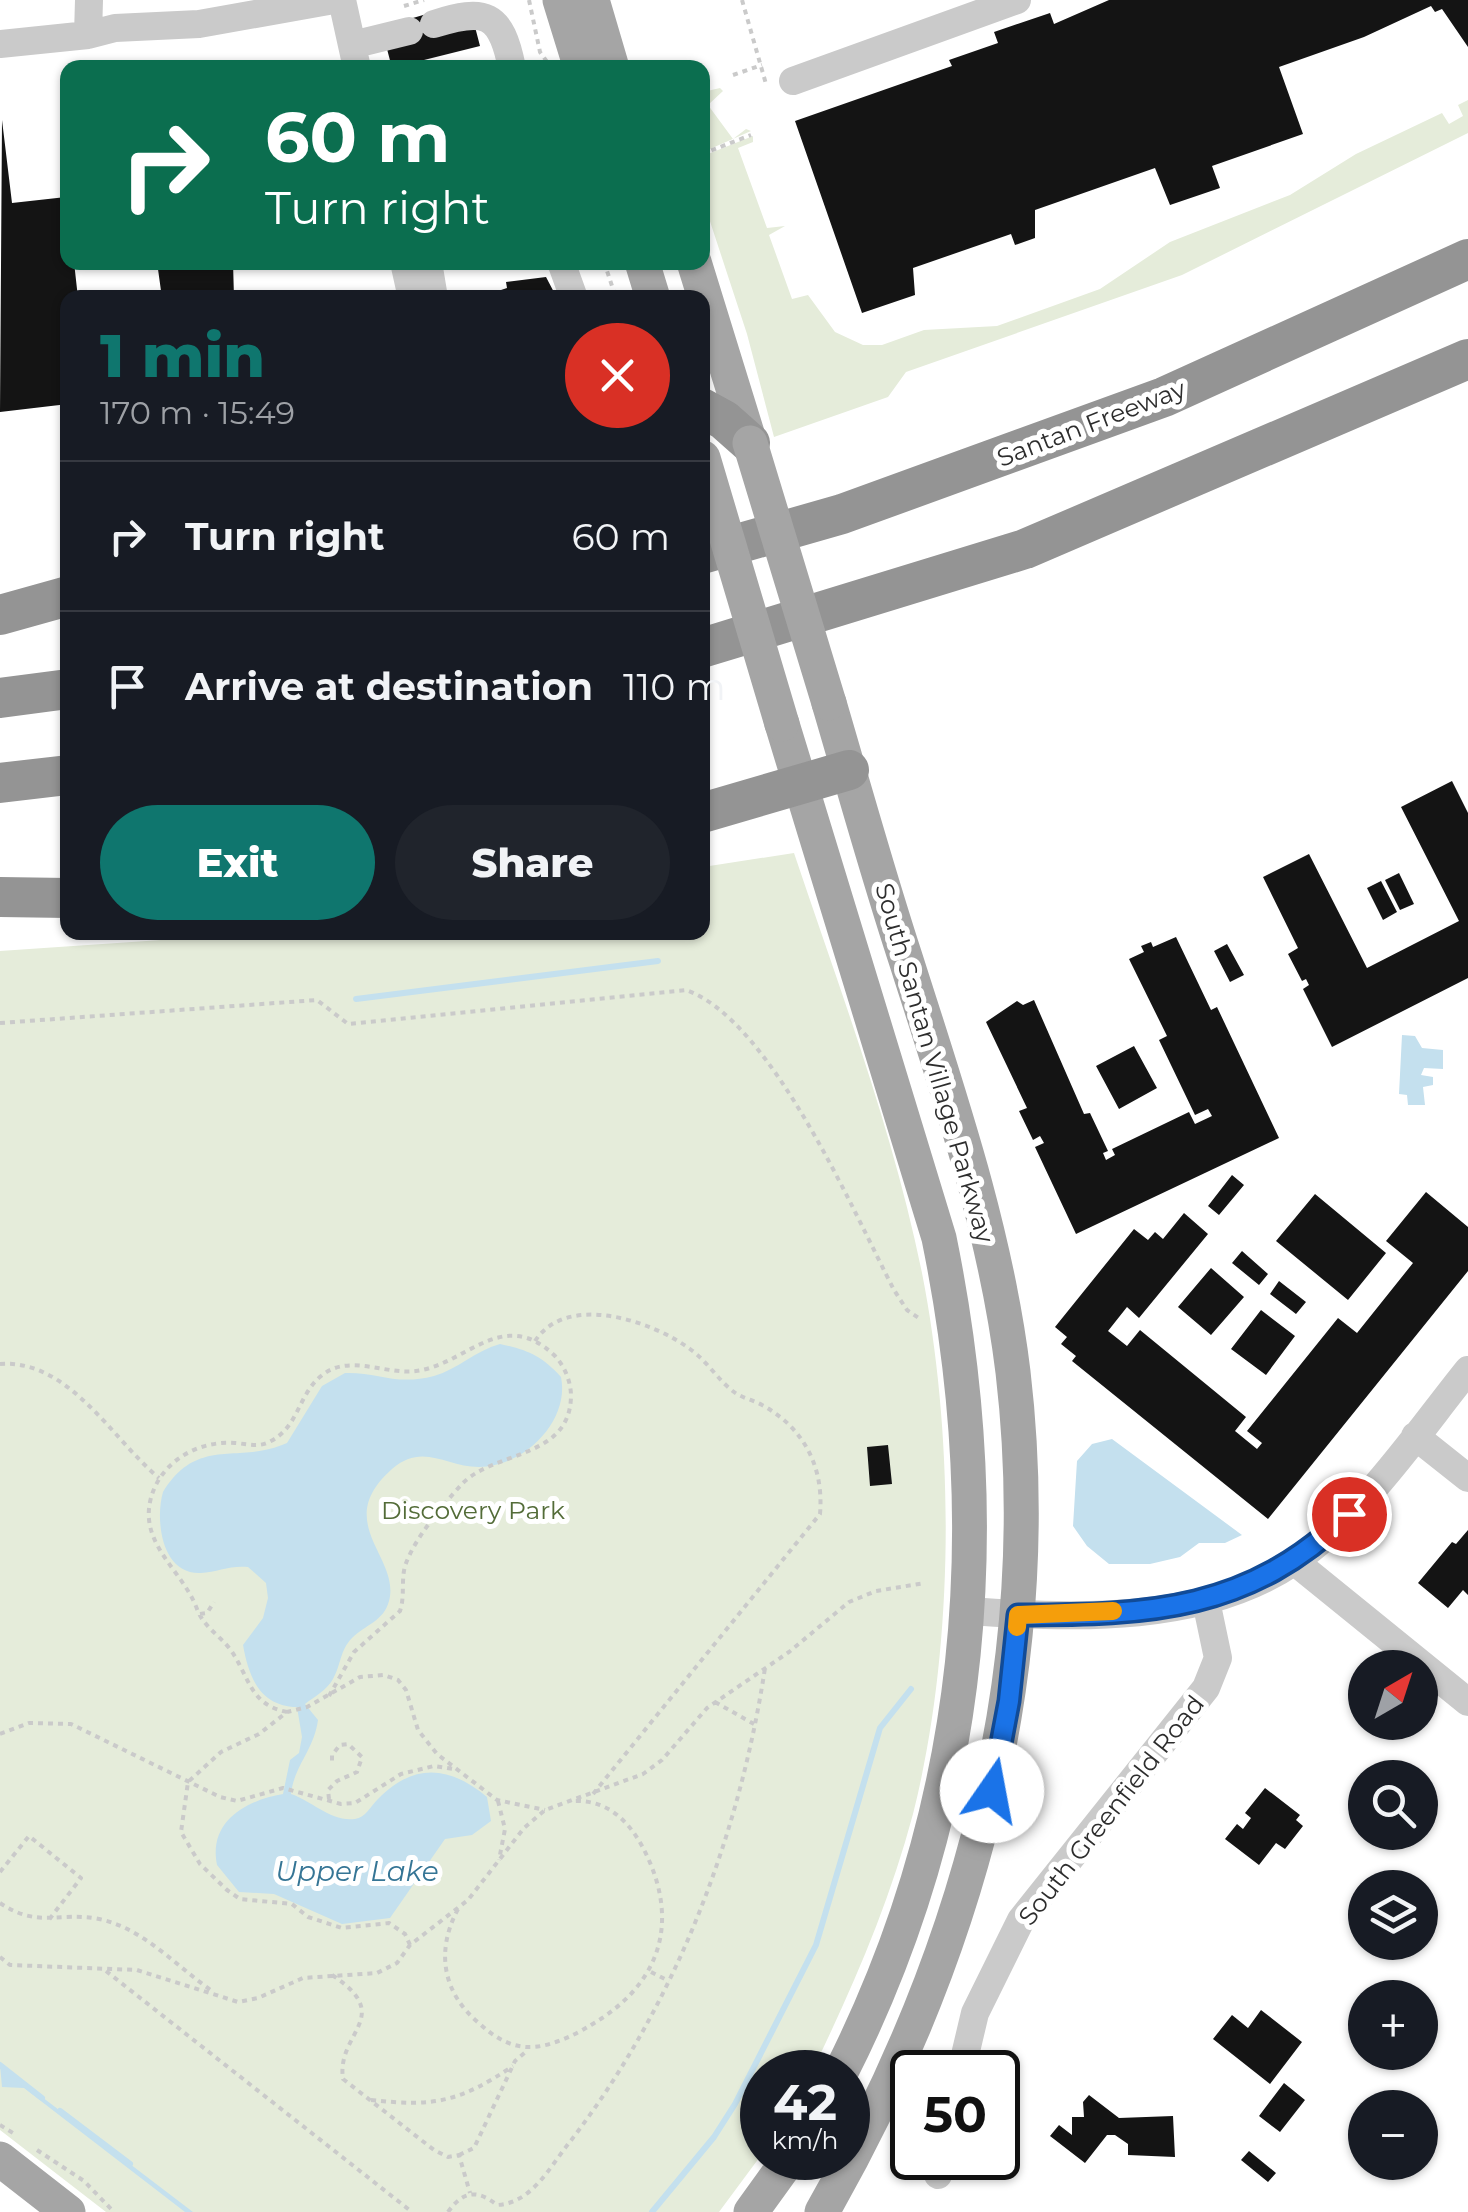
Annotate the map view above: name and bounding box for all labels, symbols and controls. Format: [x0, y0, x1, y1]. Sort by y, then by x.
text: 60 m [265, 94, 450, 180]
icon: right [100, 100, 230, 230]
text: Turn right [265, 180, 490, 235]
text: 1 min [100, 319, 265, 392]
button: close [565, 323, 670, 428]
street label: Santan Freeway [993, 373, 1190, 473]
text: 170 m · 15:49 [100, 393, 295, 432]
icon: right [100, 509, 155, 564]
text: Turn right [185, 513, 384, 560]
text: 60 m [571, 513, 670, 560]
icon: arrive [100, 659, 155, 714]
text: Arrive at destination [185, 663, 593, 710]
text: 110 m [623, 663, 726, 710]
button: Exit [100, 805, 375, 920]
button: Share [395, 805, 670, 920]
street label: South Santan Village Parkway [869, 880, 1001, 1247]
pin [1307, 1472, 1392, 1557]
icon: arrive [1322, 1487, 1377, 1542]
park label: Discovery Park [381, 1495, 565, 1525]
north arrow [1348, 1650, 1438, 1740]
map controls [1348, 1650, 1438, 2180]
street label: South Greenfield Road [1012, 1689, 1210, 1931]
position arrow [940, 1739, 1044, 1843]
button: search [1348, 1760, 1438, 1850]
water label: Upper Lake [275, 1854, 439, 1888]
button: layers [1348, 1870, 1438, 1960]
button: + [1348, 1980, 1438, 2070]
speed limit sign: 50 [890, 2050, 1020, 2180]
text: 42 [773, 2072, 837, 2133]
button: − [1348, 2090, 1438, 2180]
text: km/h [772, 2125, 838, 2155]

